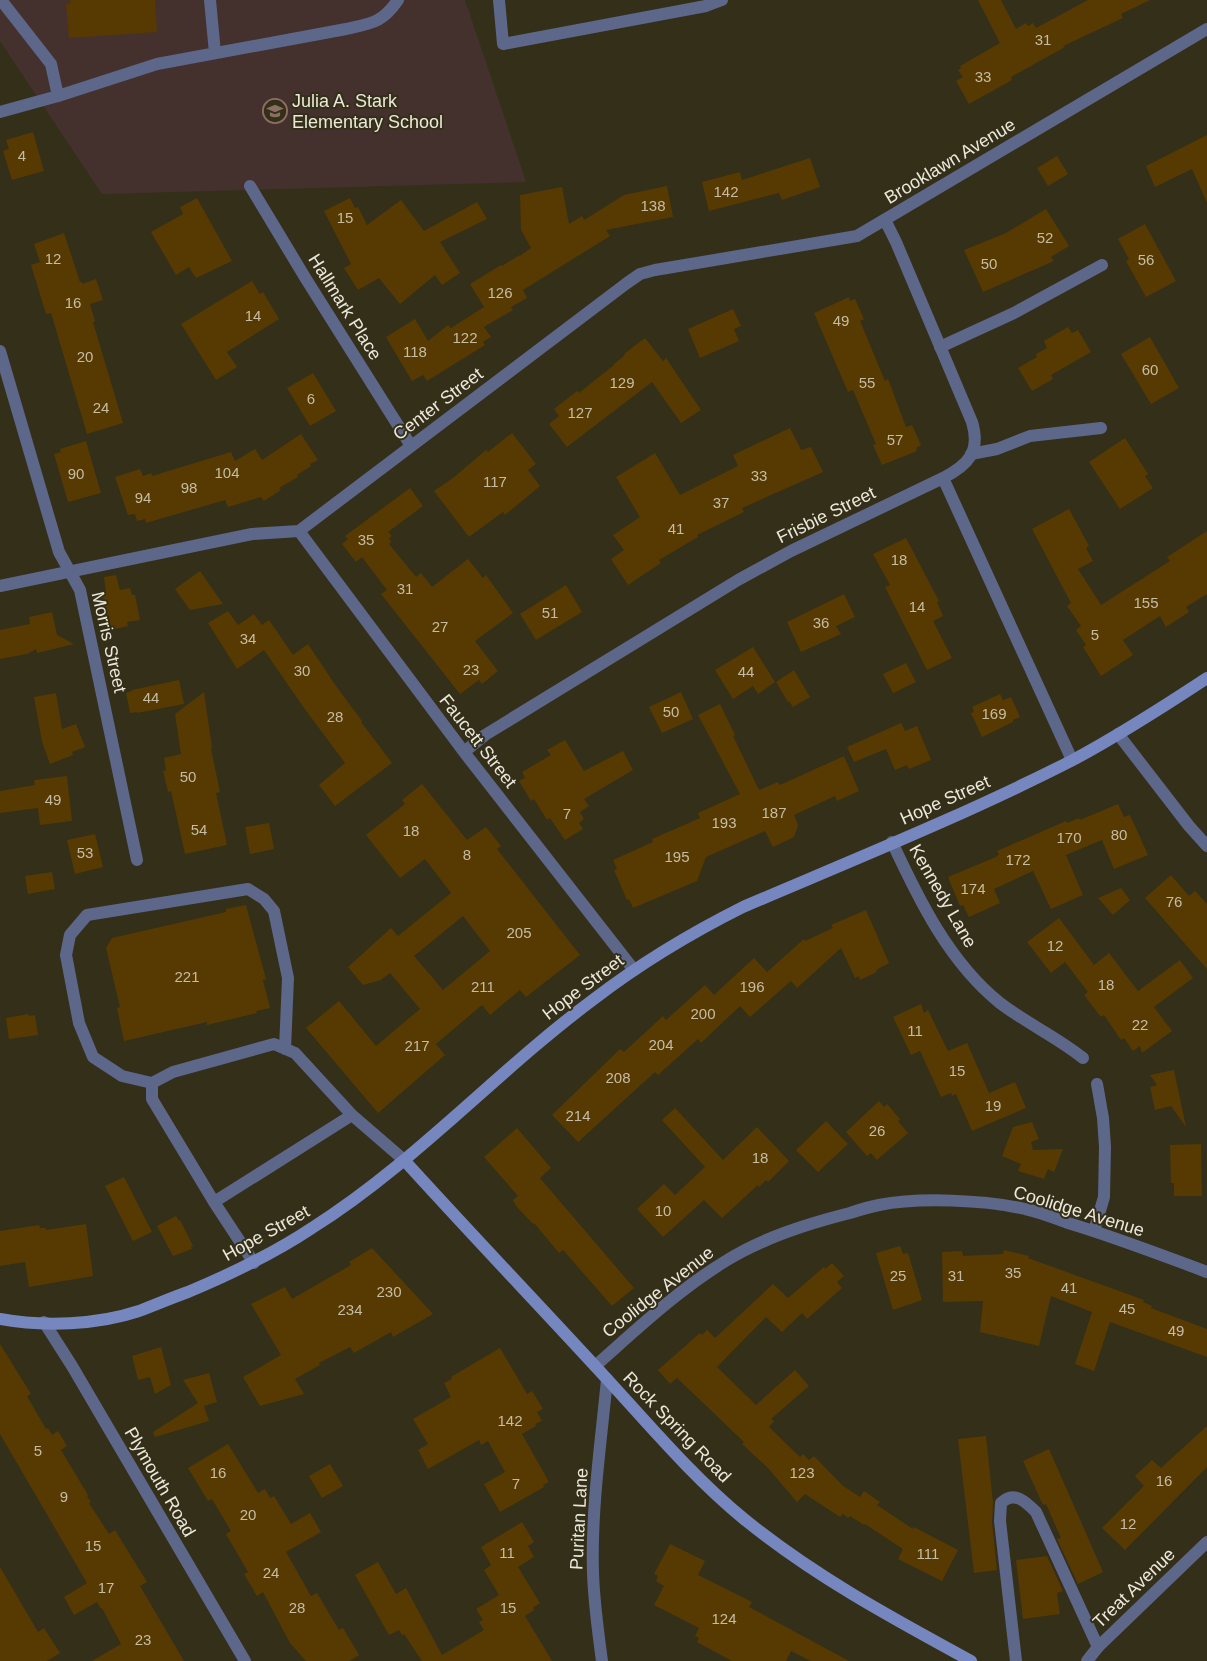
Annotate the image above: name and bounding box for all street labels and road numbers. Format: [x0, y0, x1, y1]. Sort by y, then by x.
street label: Brooklawn Avenue [881, 114, 1019, 208]
street label: Hallmark Place [304, 250, 386, 364]
street label: Center Street [389, 364, 487, 444]
street label: Frisbie Street [774, 483, 878, 547]
street label: Morris Street [88, 590, 130, 694]
street label: Faucett Street [435, 690, 521, 792]
street label: Hope Street [897, 771, 993, 829]
street label: Kennedy Lane [905, 841, 981, 951]
street label: Hope Street [539, 950, 627, 1024]
street label: Coolidge Avenue [1011, 1182, 1147, 1240]
street label: Hope Street [219, 1201, 313, 1265]
street label: Coolidge Avenue [598, 1242, 718, 1342]
street label: Rock Spring Road [619, 1368, 735, 1486]
street label: Plymouth Road [121, 1424, 199, 1540]
street label: Puritan Lane [566, 1468, 592, 1570]
street label: Treat Avenue [1089, 1544, 1179, 1632]

